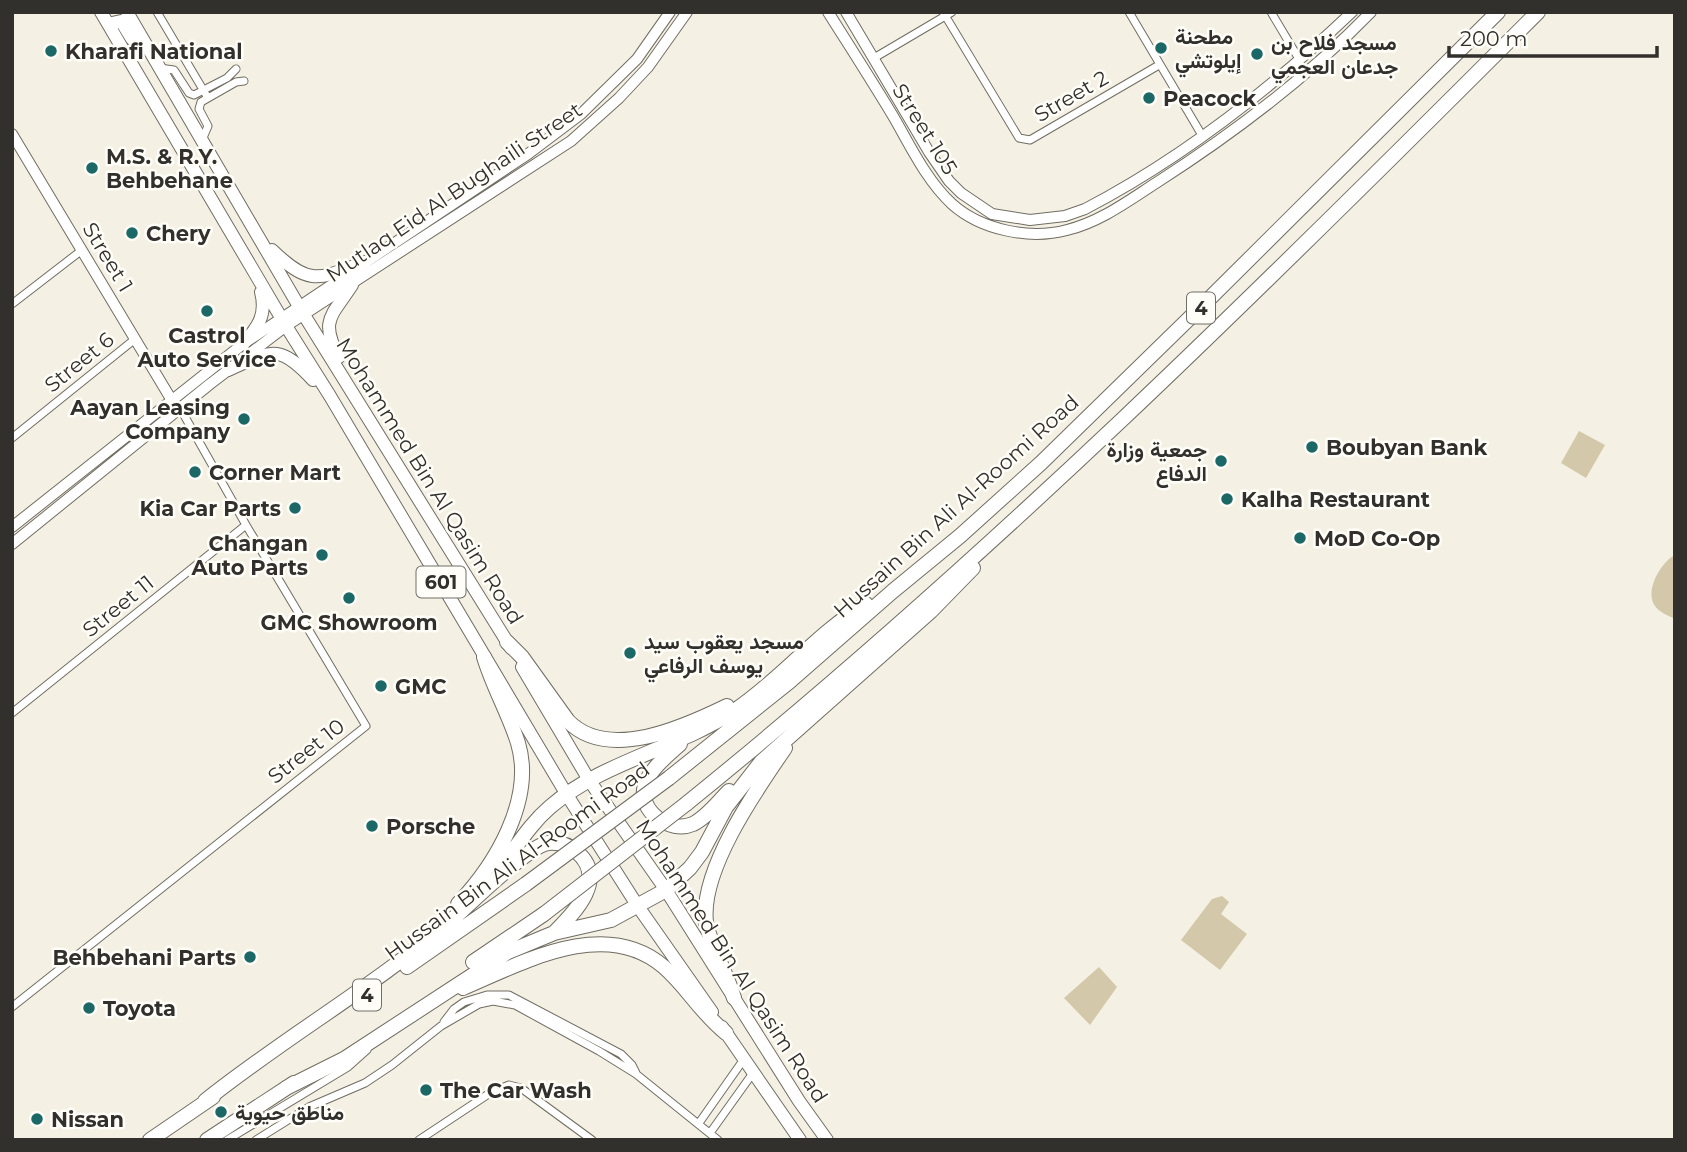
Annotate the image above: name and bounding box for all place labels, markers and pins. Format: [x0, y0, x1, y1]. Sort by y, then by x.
place label: مطحنة إيلوتشي [1175, 24, 1242, 78]
place label: مسجد فلاح بن جدعان العجمي [1271, 30, 1398, 84]
place label: Kharafi National [65, 39, 243, 64]
marker: مطحنة إيلوتشي [1153, 40, 1169, 56]
marker: Kharafi National [43, 43, 59, 59]
marker: مسجد فلاح بن جدعان العجمي [1249, 46, 1265, 62]
place label: Peacock [1163, 86, 1256, 111]
marker: Peacock [1141, 90, 1157, 106]
place label: M.S. & R.Y. Behbehane [106, 144, 233, 193]
marker: M.S. & R.Y. Behbehane [84, 160, 100, 176]
place label: Chery [146, 221, 211, 246]
marker: Chery [124, 225, 140, 241]
marker: Castrol Auto Service [199, 303, 215, 319]
place label: Castrol Auto Service [136, 323, 277, 372]
place label: Aayan Leasing Company [69, 395, 230, 444]
marker: Aayan Leasing Company [236, 411, 252, 427]
place label: Boubyan Bank [1326, 435, 1487, 460]
place label: جمعية وزارة الدفاع [1106, 437, 1207, 488]
marker: Boubyan Bank [1304, 439, 1320, 455]
marker: جمعية وزارة الدفاع [1213, 453, 1229, 469]
place label: Corner Mart [209, 460, 341, 485]
marker: Corner Mart [187, 464, 203, 480]
place label: Kalha Restaurant [1241, 487, 1430, 512]
marker: Kalha Restaurant [1219, 491, 1235, 507]
place label: Kia Car Parts [139, 496, 281, 521]
marker: Kia Car Parts [287, 500, 303, 516]
place label: MoD Co-Op [1314, 526, 1440, 551]
marker: MoD Co-Op [1292, 530, 1308, 546]
place label: Changan Auto Parts [191, 531, 308, 580]
marker: Changan Auto Parts [314, 547, 330, 563]
marker: GMC Showroom [341, 590, 357, 606]
place label: GMC Showroom [261, 610, 437, 635]
place label: مسجد يعقوب سيد يوسف الرفاعي [644, 629, 804, 683]
marker: مسجد يعقوب سيد يوسف الرفاعي [622, 645, 638, 661]
place label: GMC [395, 674, 446, 699]
marker: GMC [373, 678, 389, 694]
place label: Porsche [386, 814, 475, 839]
marker: Porsche [364, 818, 380, 834]
place label: Behbehani Parts [53, 945, 236, 970]
marker: Behbehani Parts [242, 949, 258, 965]
place label: Toyota [103, 996, 176, 1021]
marker: Toyota [81, 1000, 97, 1016]
place label: The Car Wash [440, 1078, 592, 1103]
marker: The Car Wash [418, 1082, 434, 1098]
place label: مناطق حيوية [235, 1100, 344, 1126]
marker: مناطق حيوية [213, 1104, 229, 1120]
place label: Nissan [51, 1107, 124, 1132]
marker: Nissan [29, 1111, 45, 1127]

